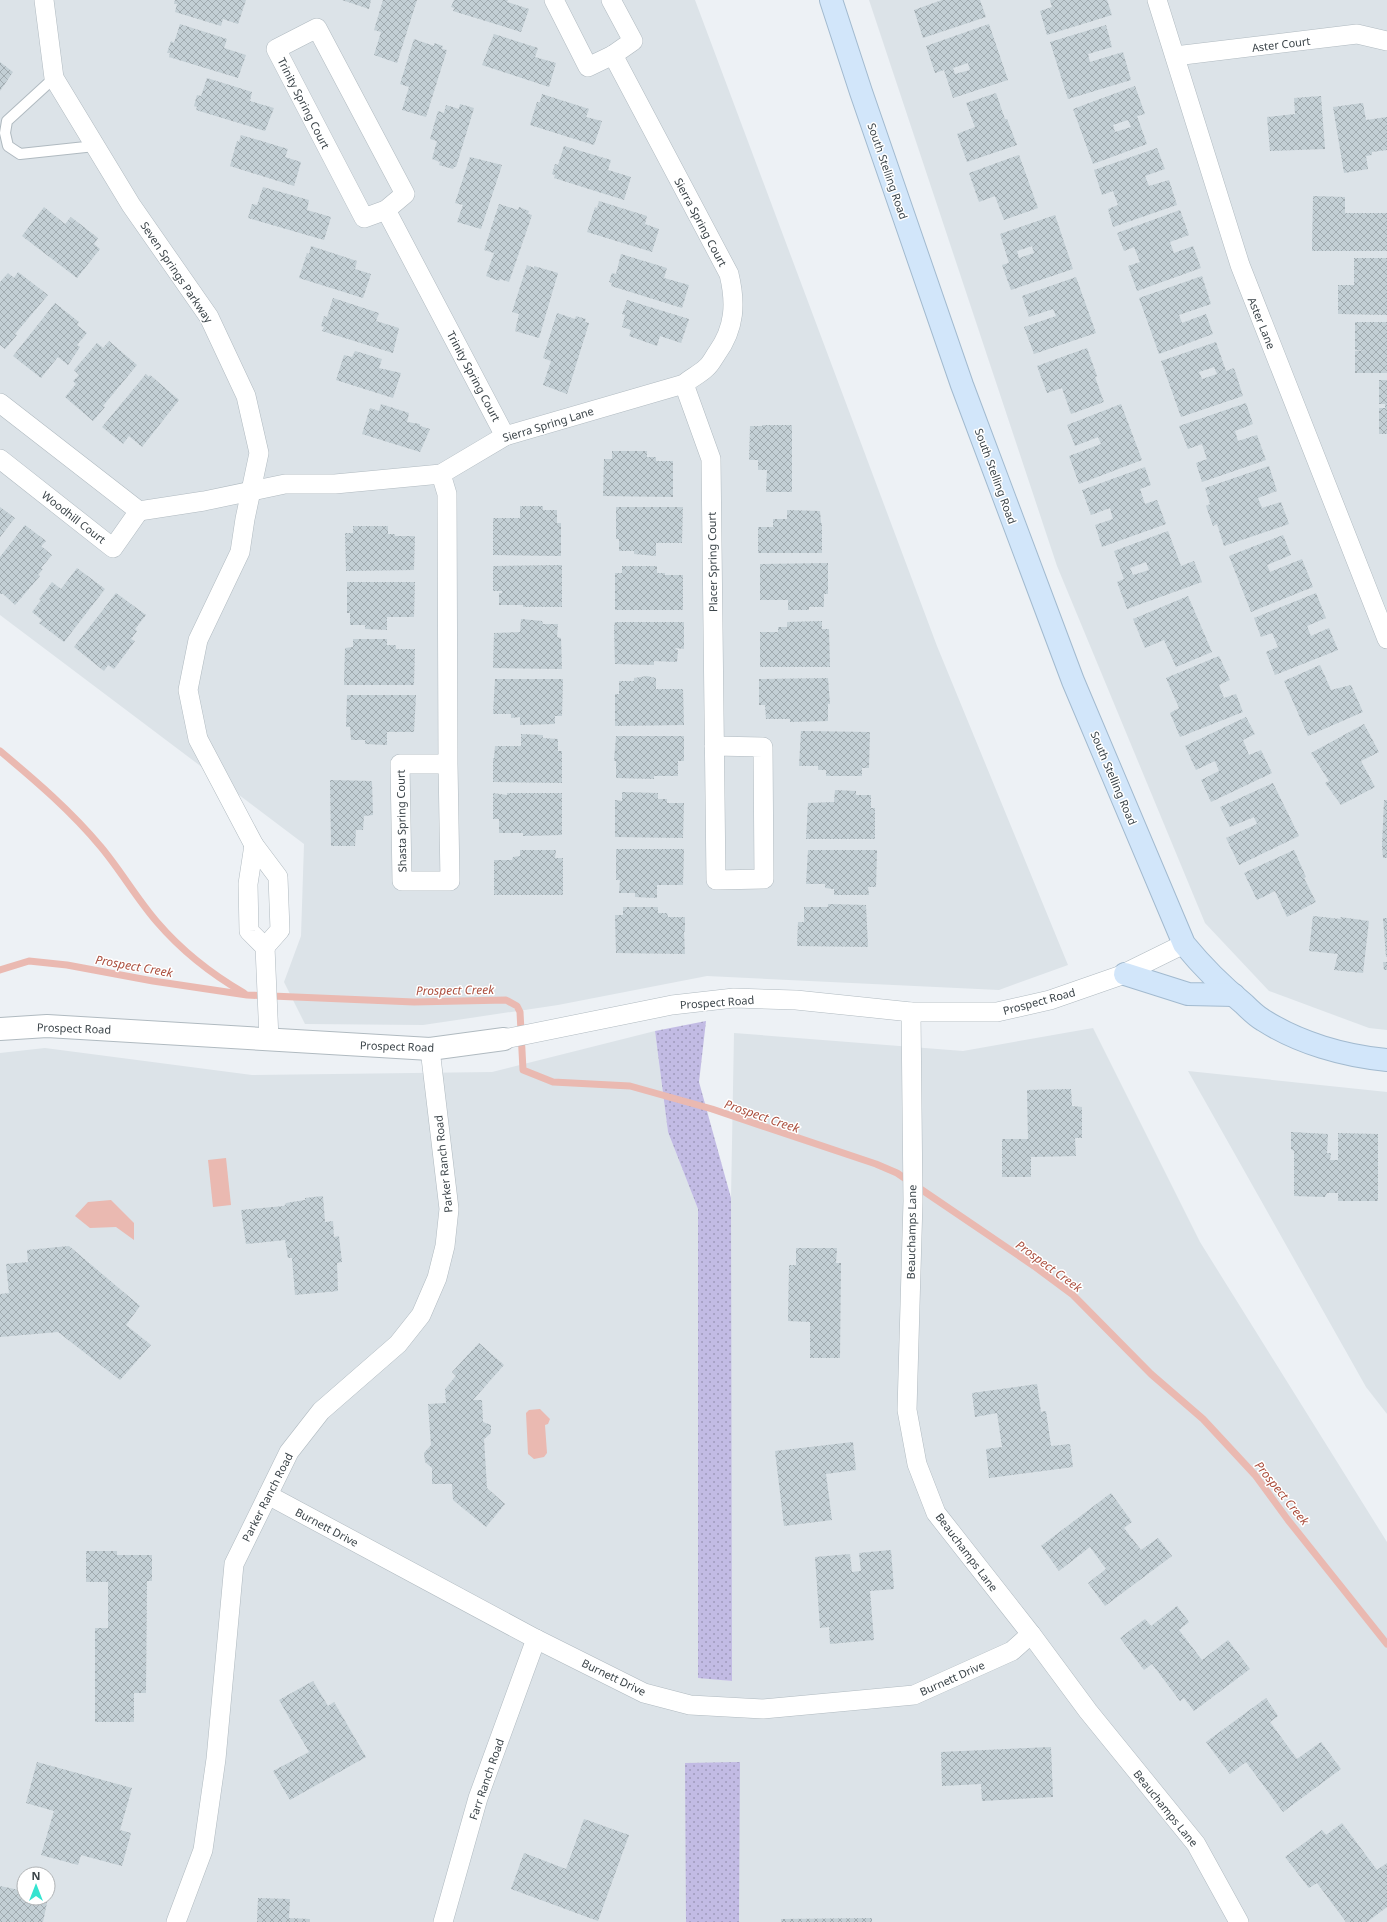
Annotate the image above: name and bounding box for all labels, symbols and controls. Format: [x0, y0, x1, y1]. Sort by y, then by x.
street label: Aster Court [1251, 33, 1311, 55]
street label: Trinity Spring Court [274, 55, 334, 151]
street label: South Stelling Road [865, 121, 911, 221]
street label: Sierra Spring Court [671, 175, 731, 269]
street label: Seven Springs Parkway [138, 218, 217, 326]
street label: Aster Lane [1245, 295, 1279, 351]
street label: Trinity Spring Court [444, 328, 504, 424]
street label: Sierra Spring Lane [501, 403, 595, 445]
street label: South Stelling Road [972, 426, 1020, 526]
street label: Woodhill Court [39, 487, 109, 547]
street label: Placer Spring Court [704, 512, 720, 612]
street label: South Stelling Road [1087, 729, 1141, 827]
street label: Shasta Spring Court [393, 769, 409, 873]
water label: Prospect Creek [94, 951, 175, 981]
water label: Prospect Creek [416, 981, 495, 999]
street label: Prospect Road [1001, 984, 1077, 1018]
street label: Prospect Road [679, 992, 755, 1012]
street label: Prospect Road [37, 1019, 111, 1037]
street label: Prospect Road [360, 1037, 434, 1055]
water label: Prospect Creek [722, 1095, 803, 1137]
street label: Parker Ranch Road [430, 1114, 456, 1214]
street label: Beauchamps Lane [903, 1185, 919, 1279]
water label: Prospect Creek [1012, 1236, 1087, 1296]
street label: Parker Ranch Road [238, 1450, 296, 1544]
water label: Prospect Creek [1251, 1457, 1314, 1530]
street label: Burnett Drive [293, 1504, 361, 1550]
street label: Beauchamps Lane [933, 1510, 1001, 1594]
street label: Burnett Drive [579, 1655, 649, 1699]
street label: Burnett Drive [917, 1657, 987, 1699]
street label: Farr Ranch Road [465, 1736, 507, 1822]
street label: Beauchamps Lane [1130, 1766, 1202, 1850]
north arrow [16, 1866, 56, 1906]
text: N [32, 1868, 40, 1883]

